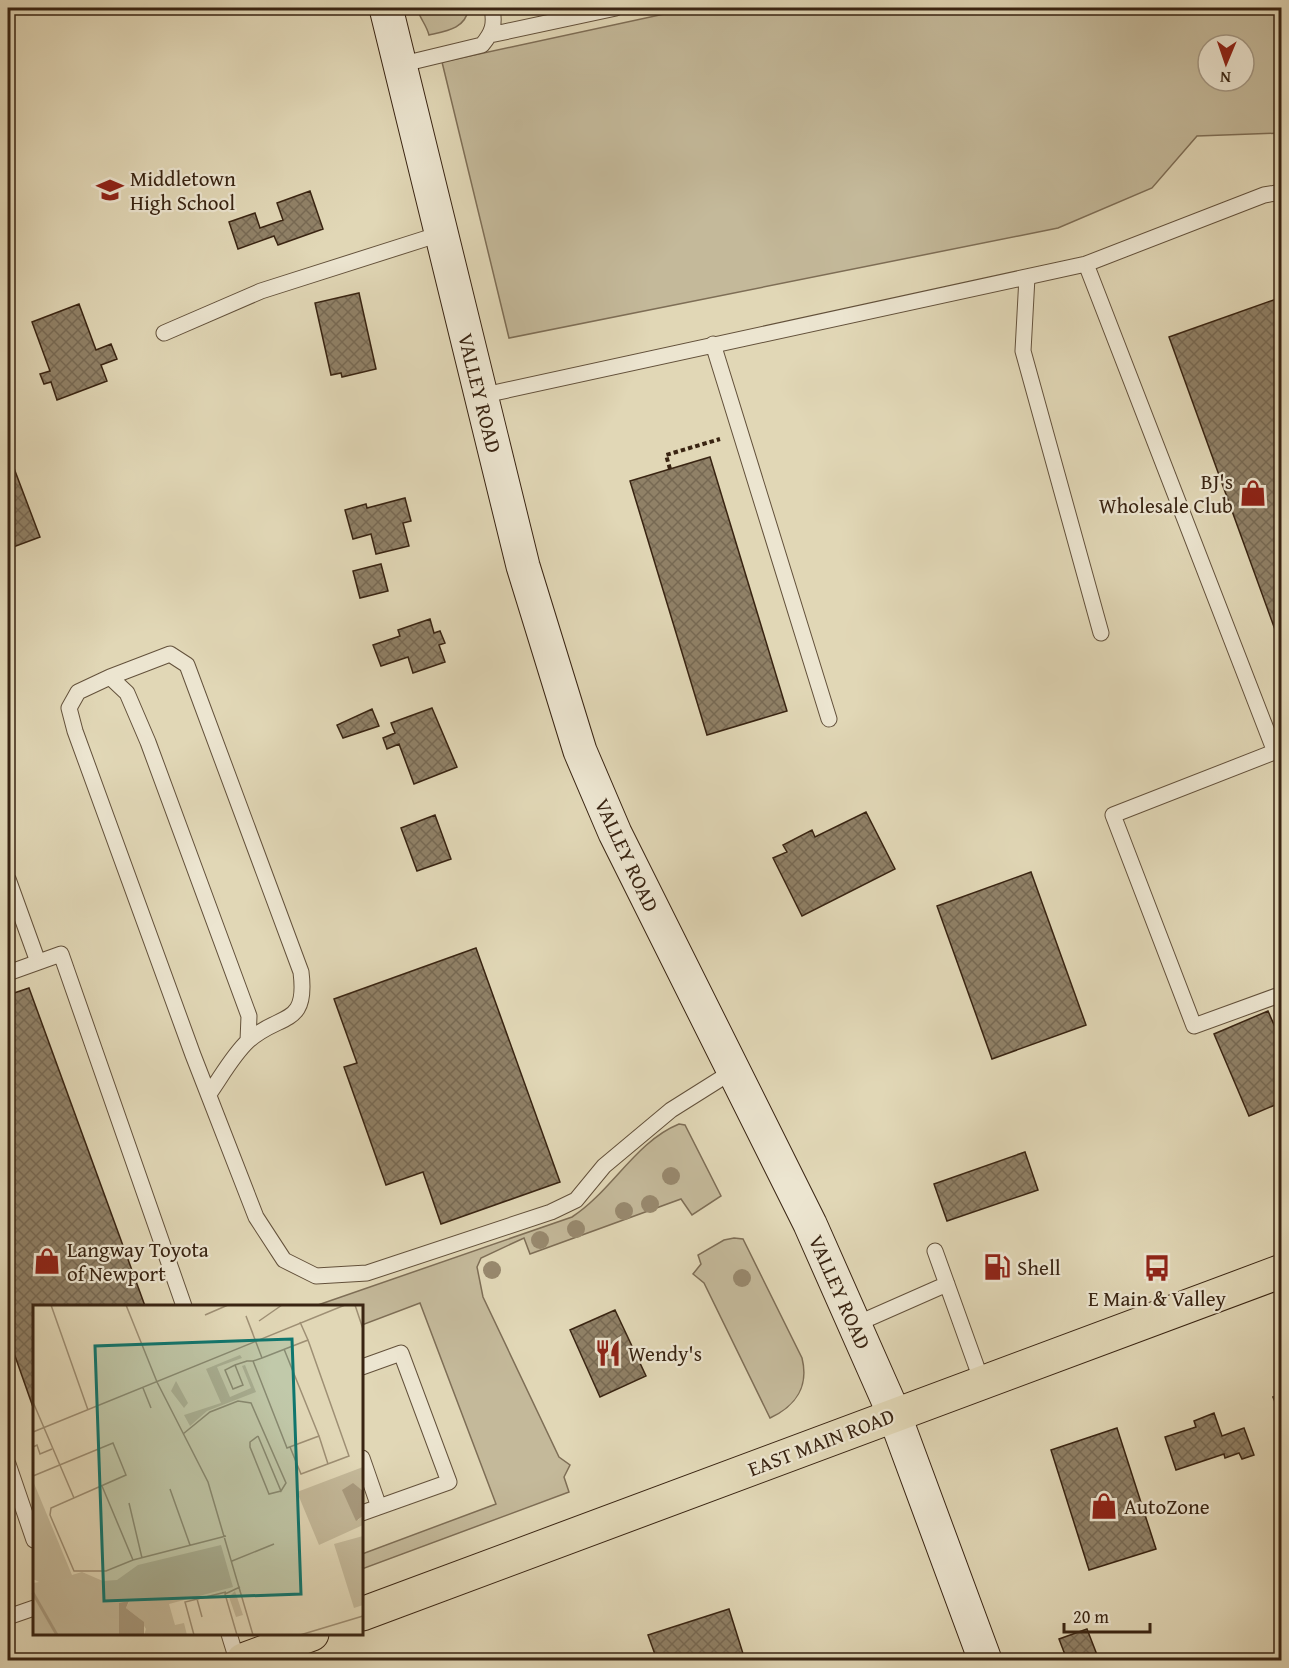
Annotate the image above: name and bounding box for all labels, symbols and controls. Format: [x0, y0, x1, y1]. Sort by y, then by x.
north arrow [1196, 33, 1256, 93]
text: N [1219, 66, 1231, 90]
place label: Middletown High School [130, 163, 236, 218]
school or university icon: Middletown High School [95, 175, 125, 205]
street label: VALLEY ROAD [450, 330, 510, 456]
place label: BJ's Wholesale Club [1099, 466, 1233, 521]
shop icon: BJ's Wholesale Club [1238, 478, 1268, 508]
street label: VALLEY ROAD [587, 793, 667, 917]
street label: VALLEY ROAD [801, 1230, 879, 1354]
place label: Langway Toyota of Newport [67, 1234, 209, 1289]
shop icon: Langway Toyota of Newport [32, 1246, 62, 1276]
fuel station icon: Shell [982, 1252, 1012, 1282]
place label: Shell [1017, 1252, 1061, 1283]
bus stop icon: E Main & Valley [1142, 1253, 1172, 1283]
place label: E Main & Valley [1088, 1283, 1227, 1314]
inset map [33, 1305, 363, 1635]
restaurant icon: Wendy's [593, 1338, 623, 1368]
place label: Wendy's [628, 1338, 702, 1369]
street label: EAST MAIN ROAD [743, 1400, 899, 1484]
shop icon: AutoZone [1089, 1491, 1119, 1521]
place label: AutoZone [1124, 1491, 1210, 1522]
scale bar [1064, 1596, 1150, 1634]
text: 20 m [1073, 1603, 1109, 1630]

